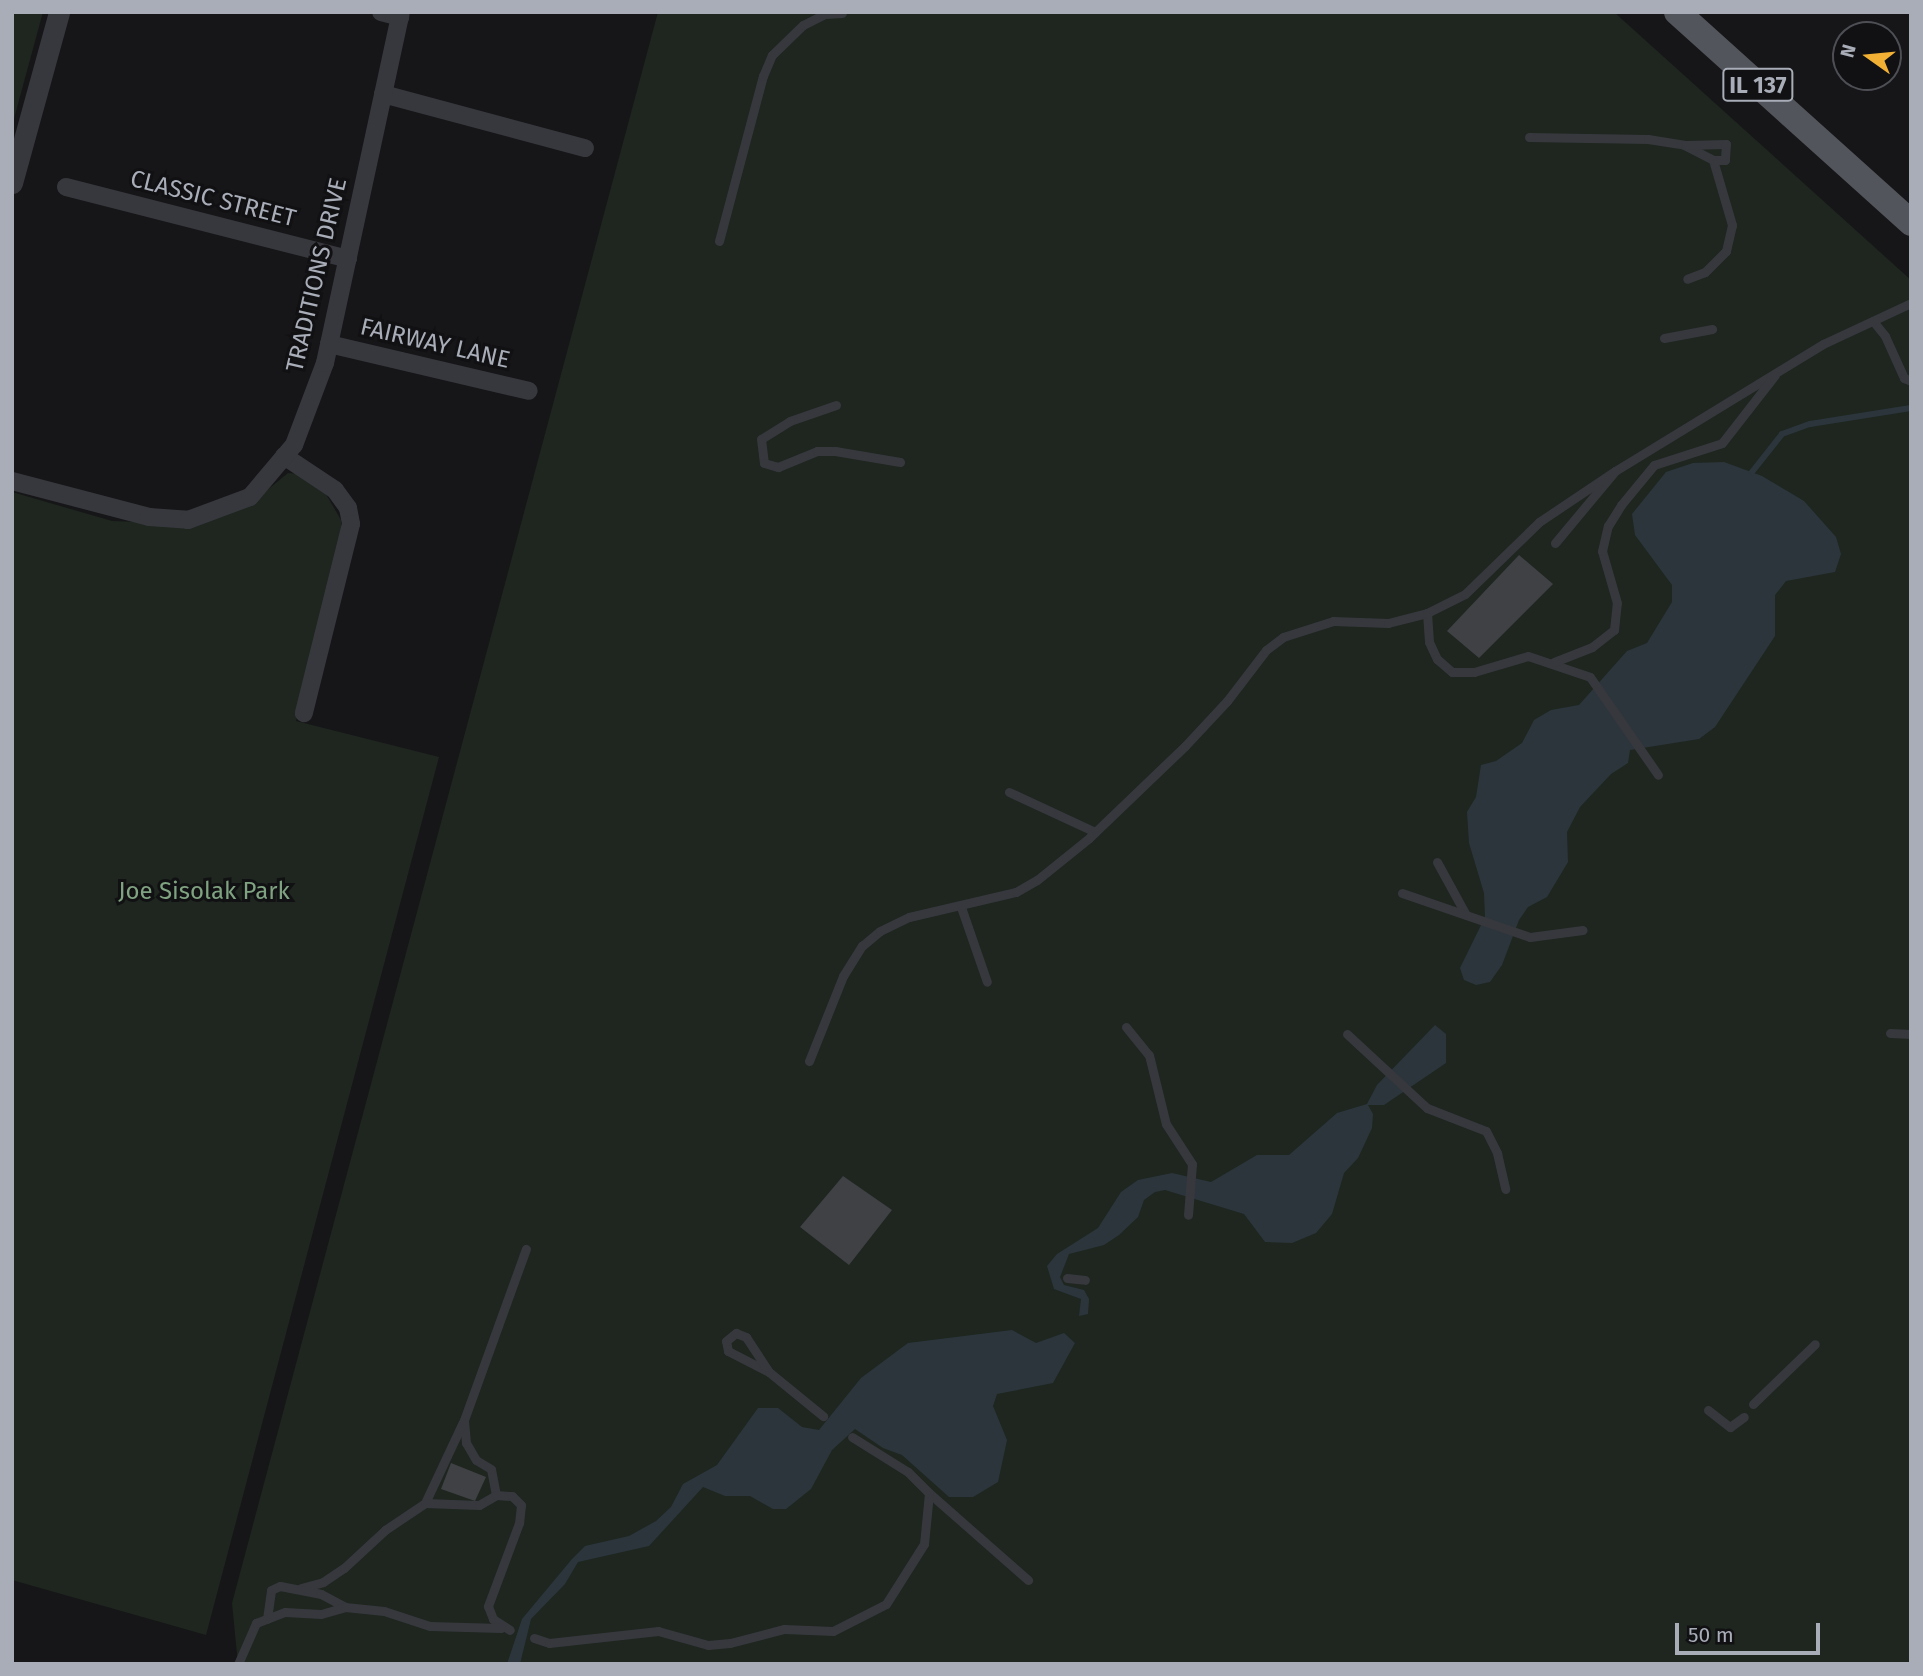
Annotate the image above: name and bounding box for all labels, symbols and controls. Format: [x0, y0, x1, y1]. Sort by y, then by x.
north arrow [1832, 21, 1902, 91]
text: N [1835, 42, 1861, 60]
road number: IL 137 [1721, 66, 1795, 104]
street label: CLASSIC STREET [127, 165, 299, 233]
street label: TRADITIONS DRIVE [281, 175, 353, 375]
street label: FAIRWAY LANE [357, 313, 513, 375]
park label: Joe Sisolak Park [118, 878, 290, 906]
scale bar [1678, 1610, 1823, 1654]
text: 50 m [1688, 1622, 1734, 1648]

